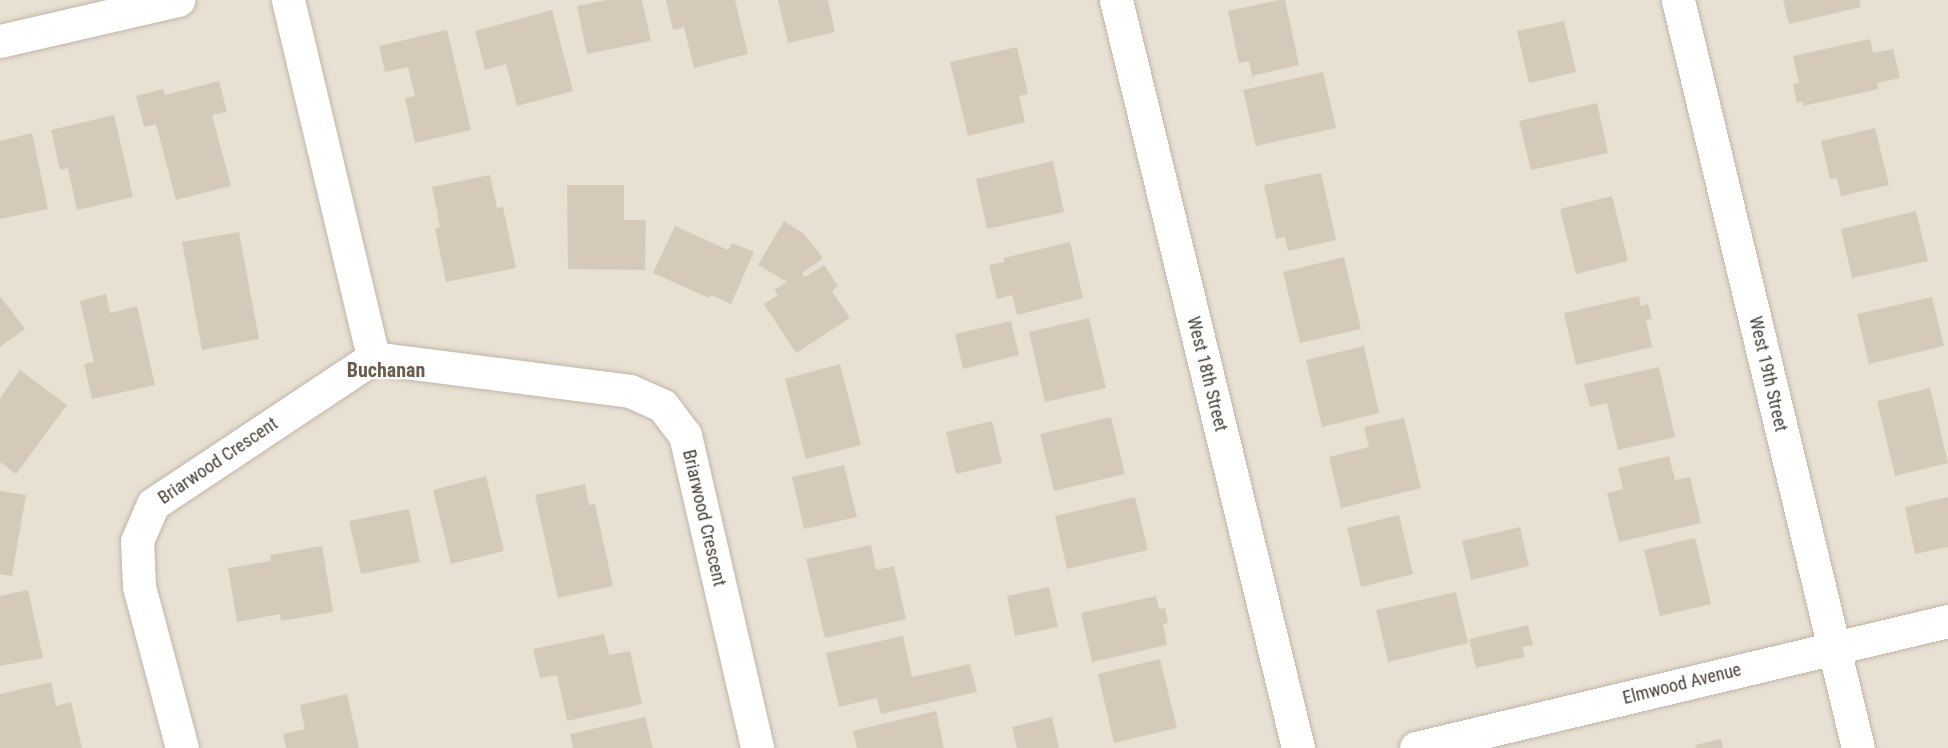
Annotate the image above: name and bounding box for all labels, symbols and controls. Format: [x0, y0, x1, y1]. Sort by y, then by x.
street label: West 18th Street [1182, 314, 1232, 434]
street label: West 19th Street [1744, 314, 1792, 434]
district label: Buchanan [347, 358, 425, 382]
street label: Briarwood Crescent [154, 413, 282, 509]
street label: Briarwood Crescent [678, 448, 730, 588]
street label: Elmwood Avenue [1621, 659, 1743, 709]

